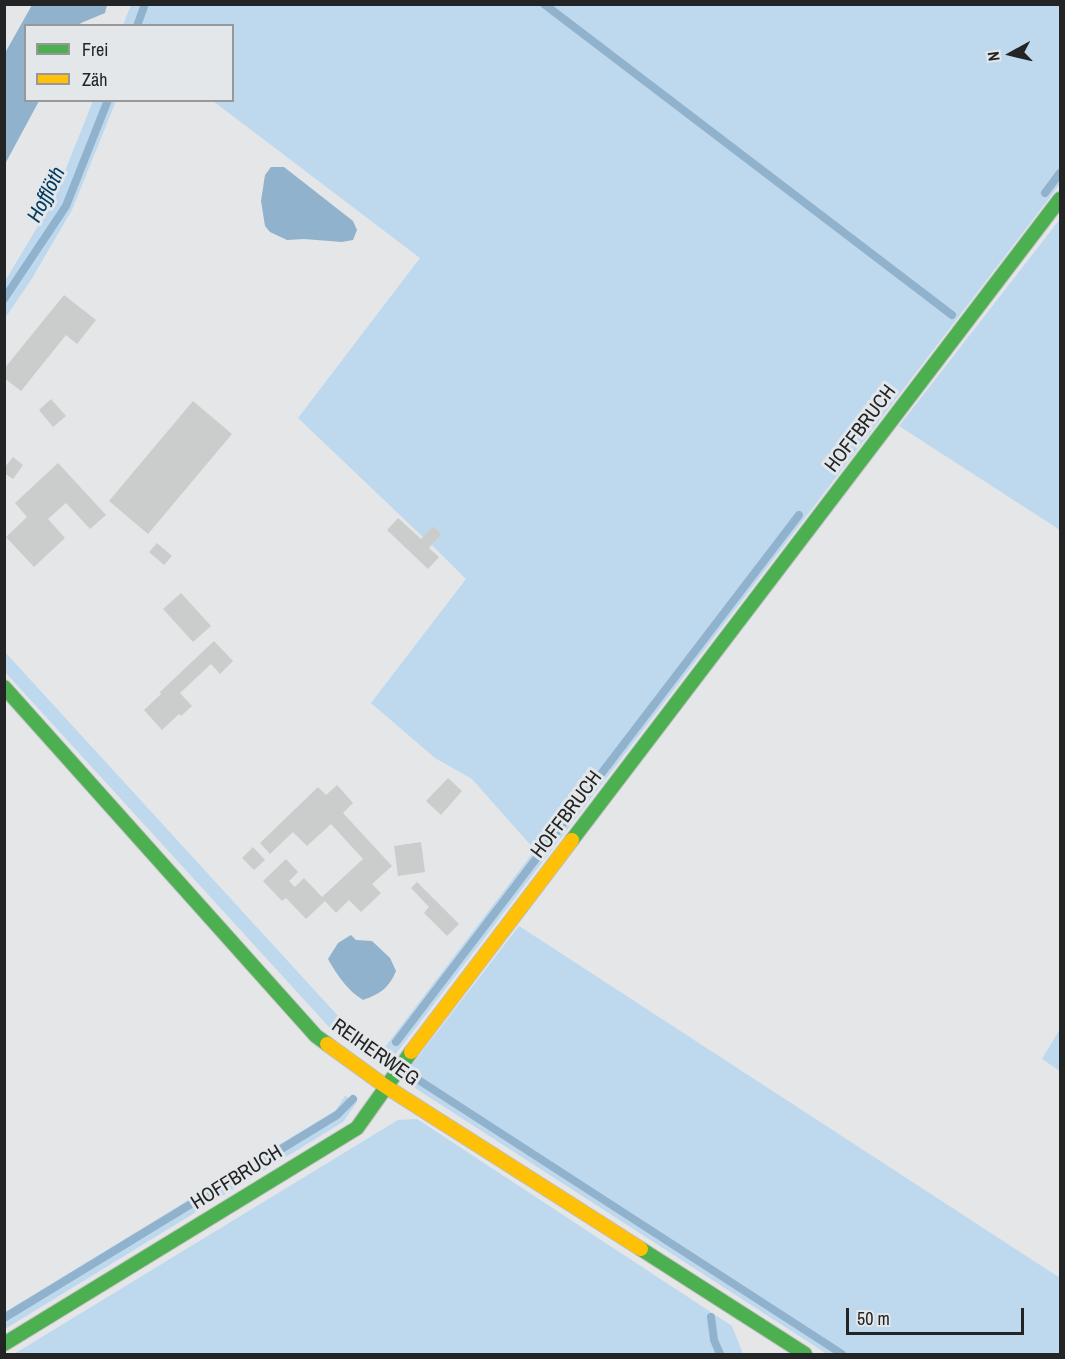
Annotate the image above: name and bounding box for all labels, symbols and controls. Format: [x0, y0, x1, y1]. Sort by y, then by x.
legend [24, 24, 234, 102]
north arrow [981, 24, 1041, 84]
text: Frei [82, 37, 108, 62]
text: N [982, 50, 1005, 63]
text: Zäh [82, 67, 107, 92]
water label: Hofflöth [22, 163, 72, 227]
street label: HOFFBRUCH [820, 381, 902, 477]
street label: HOFFBRUCH [526, 767, 608, 863]
street label: REIHERWEG [327, 1014, 423, 1092]
street label: HOFFBRUCH [187, 1141, 287, 1215]
scale bar [849, 1296, 1028, 1334]
text: 50 m [857, 1306, 890, 1331]

